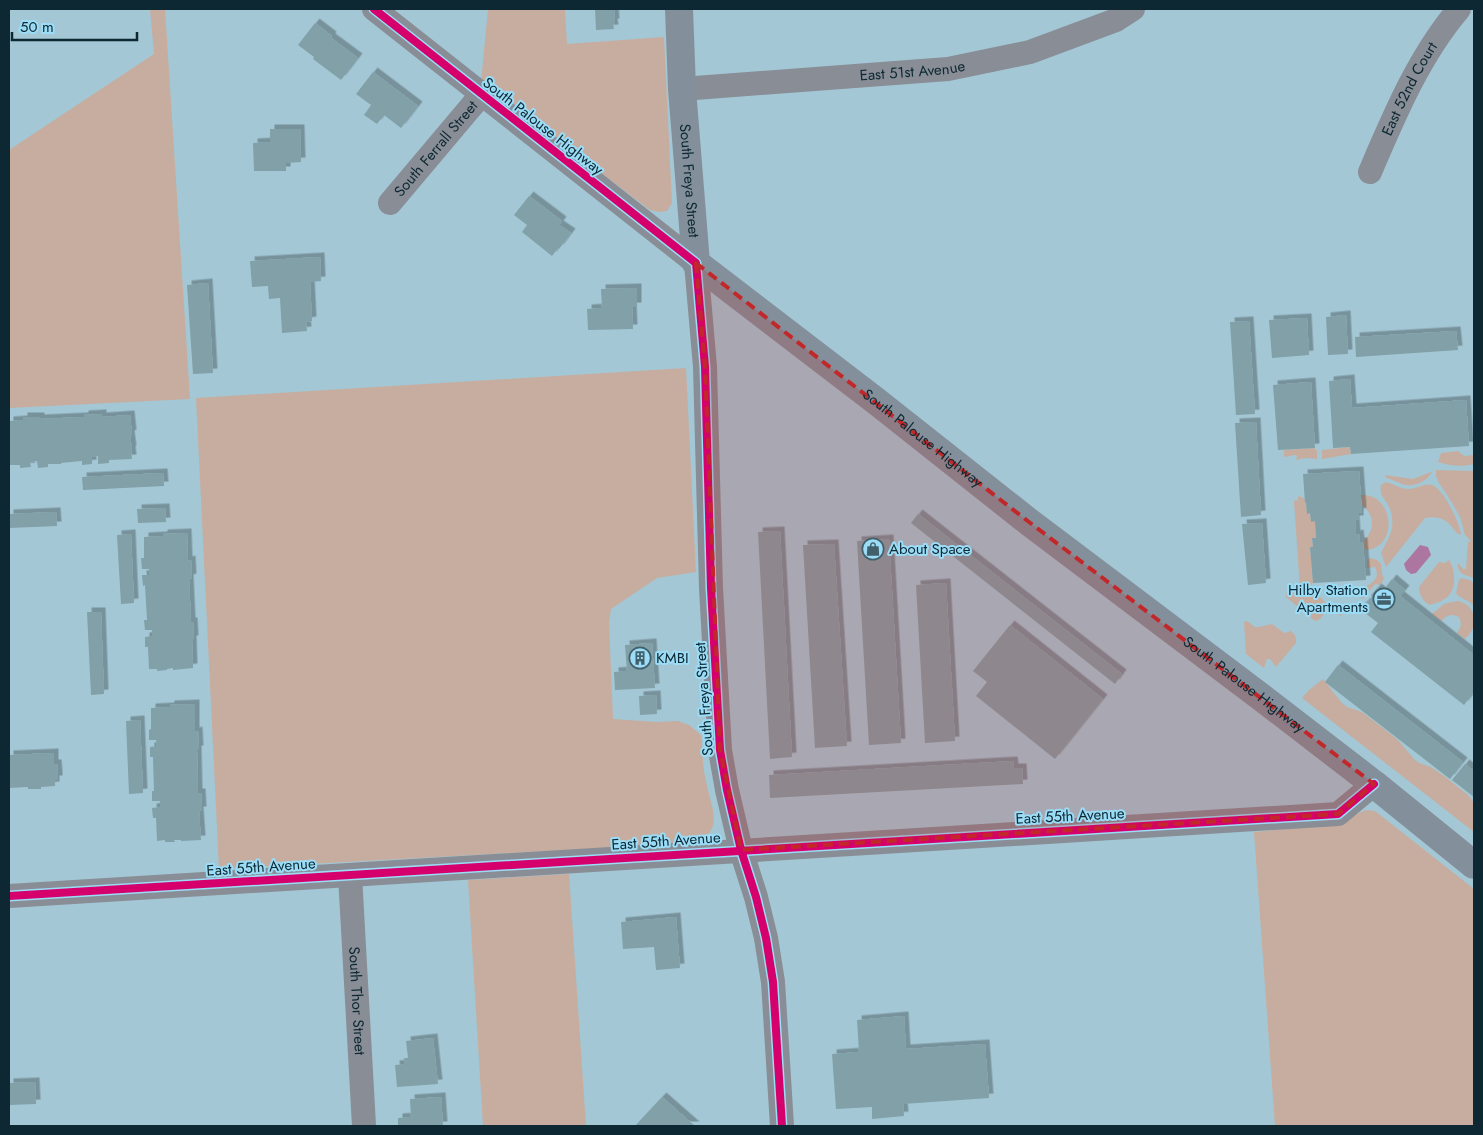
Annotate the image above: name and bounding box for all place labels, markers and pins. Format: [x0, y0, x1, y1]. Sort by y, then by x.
shop icon: About Space [861, 537, 885, 561]
place label: About Space [889, 538, 971, 560]
place label: Hilby Station Apartments [1288, 579, 1368, 618]
office icon: Hilby Station Apartments [1372, 587, 1396, 611]
building icon: KMBI [628, 646, 652, 670]
place label: KMBI [656, 647, 689, 669]

